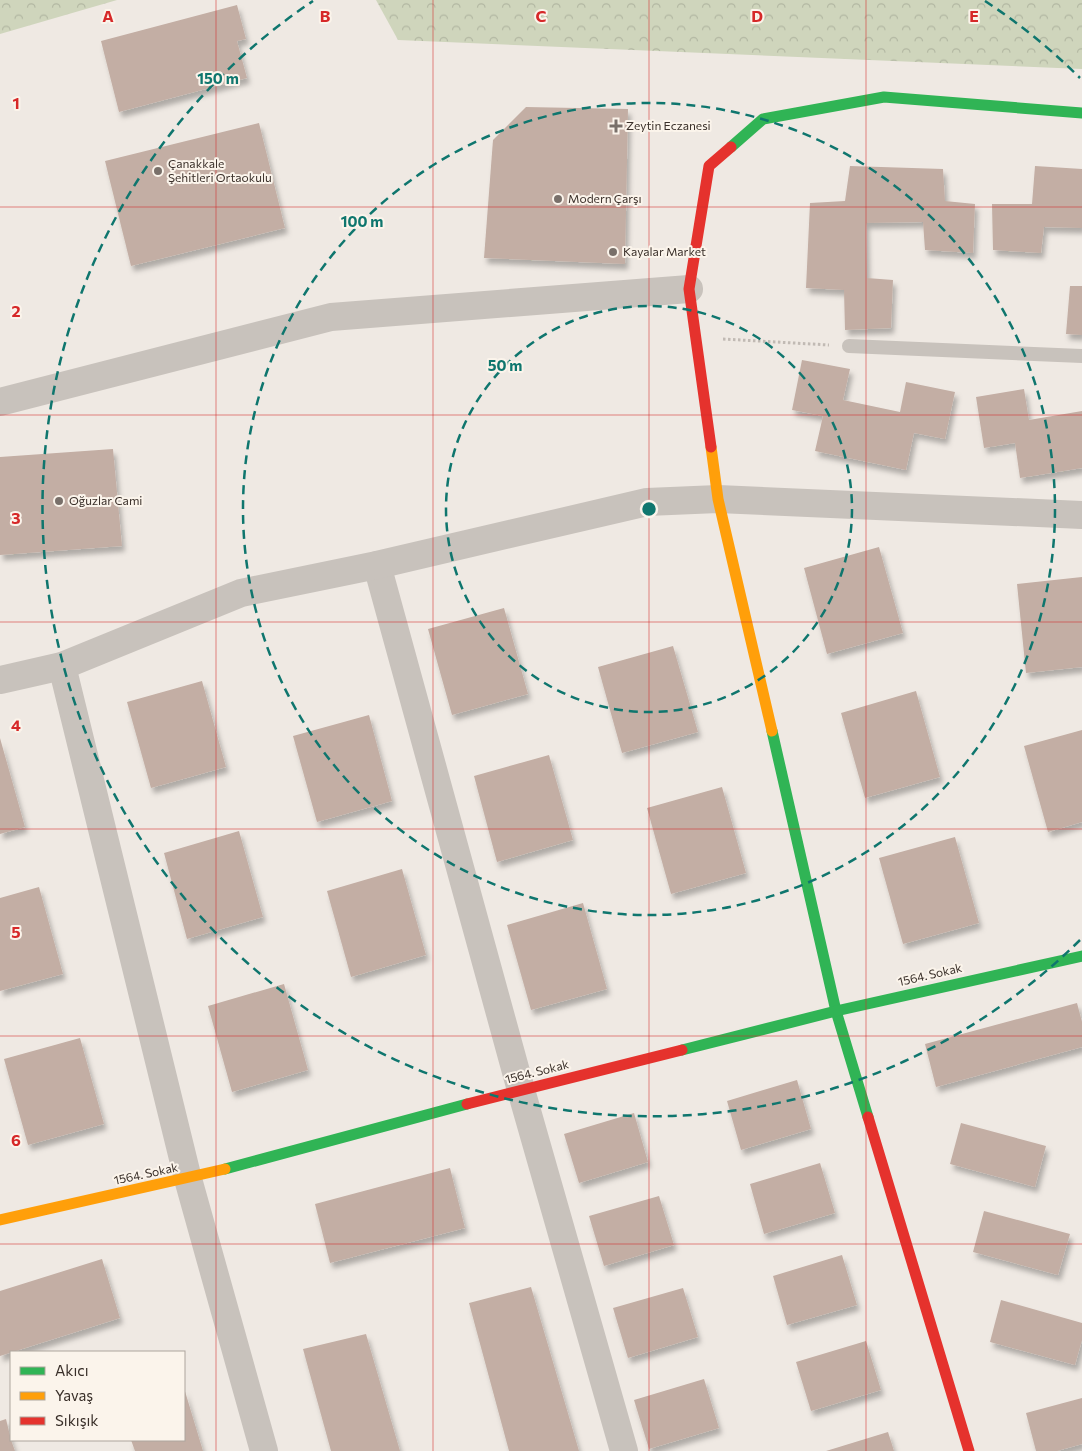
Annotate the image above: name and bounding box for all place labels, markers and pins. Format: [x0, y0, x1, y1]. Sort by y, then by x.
place label: Zeytin Eczanesi [626, 118, 711, 132]
marker: Zeytin Eczanesi [610, 120, 622, 132]
place label: Çanakkale Şehitleri Ortaokulu [168, 156, 272, 184]
marker: Çanakkale Şehitleri Ortaokulu [152, 165, 164, 177]
place label: Modern Çarşı [568, 191, 641, 205]
marker: Modern Çarşı [552, 193, 564, 205]
place label: Kayalar Market [623, 244, 706, 258]
marker: Kayalar Market [607, 246, 619, 258]
place label: Oğuzlar Cami [69, 493, 142, 507]
marker: Oğuzlar Cami [53, 495, 65, 507]
centre of rings [640, 500, 658, 518]

